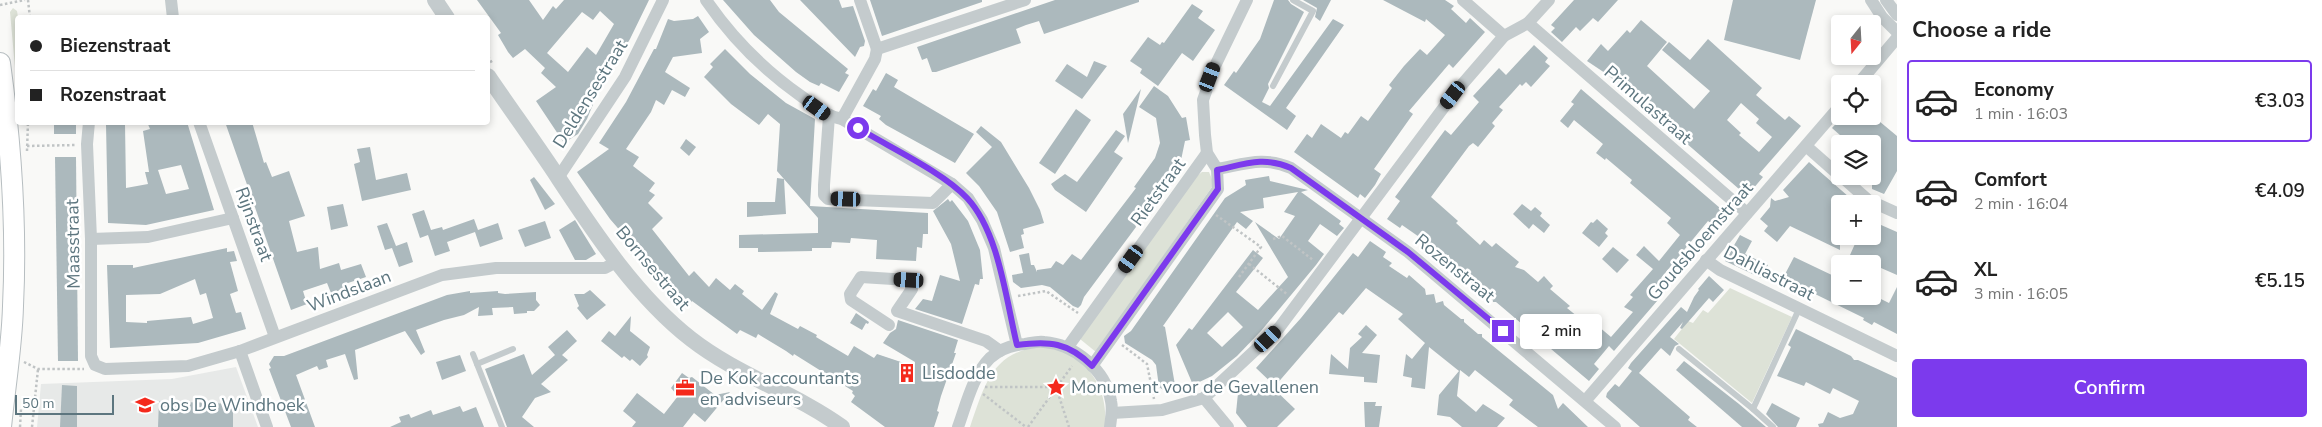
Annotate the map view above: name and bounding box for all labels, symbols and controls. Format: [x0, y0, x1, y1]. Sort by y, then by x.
north arrow [1831, 15, 1881, 65]
map controls [1831, 15, 1881, 305]
text: Choose a ride [1912, 15, 2051, 45]
text: Biezenstraat [60, 33, 170, 59]
street label: Deldensestraat [547, 35, 633, 153]
car [1197, 60, 1222, 94]
street label: Primulastraat [1599, 60, 1697, 150]
button: locate [1831, 75, 1881, 125]
text: Economy [1974, 77, 2054, 103]
car [1437, 79, 1468, 111]
icon: car [1914, 79, 1959, 124]
text: Rozenstraat [60, 82, 166, 108]
text: €3.03 [2255, 88, 2305, 114]
car [800, 93, 833, 123]
text: 1 min · 16:03 [1974, 103, 2068, 125]
route start [847, 117, 869, 139]
button: layers [1831, 135, 1881, 185]
street label: Rietstraat [1125, 153, 1191, 231]
text: Comfort [1974, 167, 2047, 193]
icon: car [1914, 169, 1959, 214]
street label: Goudsbloemstraat [1642, 176, 1759, 305]
text: €4.09 [2255, 178, 2305, 204]
street label: Rijnstraat [230, 184, 279, 265]
car [830, 191, 861, 207]
text: 2 min · 16:04 [1974, 193, 2068, 215]
button: + [1831, 195, 1881, 245]
street label: Maasstraat [60, 198, 86, 289]
street label: Bornsestraat [610, 221, 696, 316]
street label: Rozenstraat [1410, 228, 1501, 308]
street label: Dahliastraat [1720, 240, 1819, 306]
car [1116, 242, 1145, 276]
button: − [1831, 255, 1881, 305]
text: XL [1974, 257, 1997, 283]
icon: car [1914, 259, 1959, 304]
street label: Windslaan [304, 264, 394, 318]
text: €5.15 [2255, 268, 2305, 294]
car [893, 272, 924, 288]
text: 3 min · 16:05 [1974, 283, 2068, 305]
callout: 2 min [1520, 314, 1603, 348]
route end [1492, 320, 1514, 342]
text: 2 min [1541, 320, 1581, 342]
car [1251, 323, 1284, 355]
button: Confirm [1912, 359, 2307, 417]
place label: Lisdodde [922, 361, 996, 385]
building icon: Lisdodde [896, 362, 918, 384]
place label: De Kok accountants en adviseurs [700, 366, 859, 411]
place label: Monument voor de Gevallenen [1071, 375, 1319, 399]
place icon: Monument voor de Gevallenen [1045, 376, 1067, 398]
office icon: De Kok accountants en adviseurs [674, 377, 696, 399]
scale bar [15, 392, 114, 415]
place label: obs De Windhoek [160, 393, 306, 417]
text: 50 m [22, 394, 54, 413]
school or university icon: obs De Windhoek [134, 394, 156, 416]

